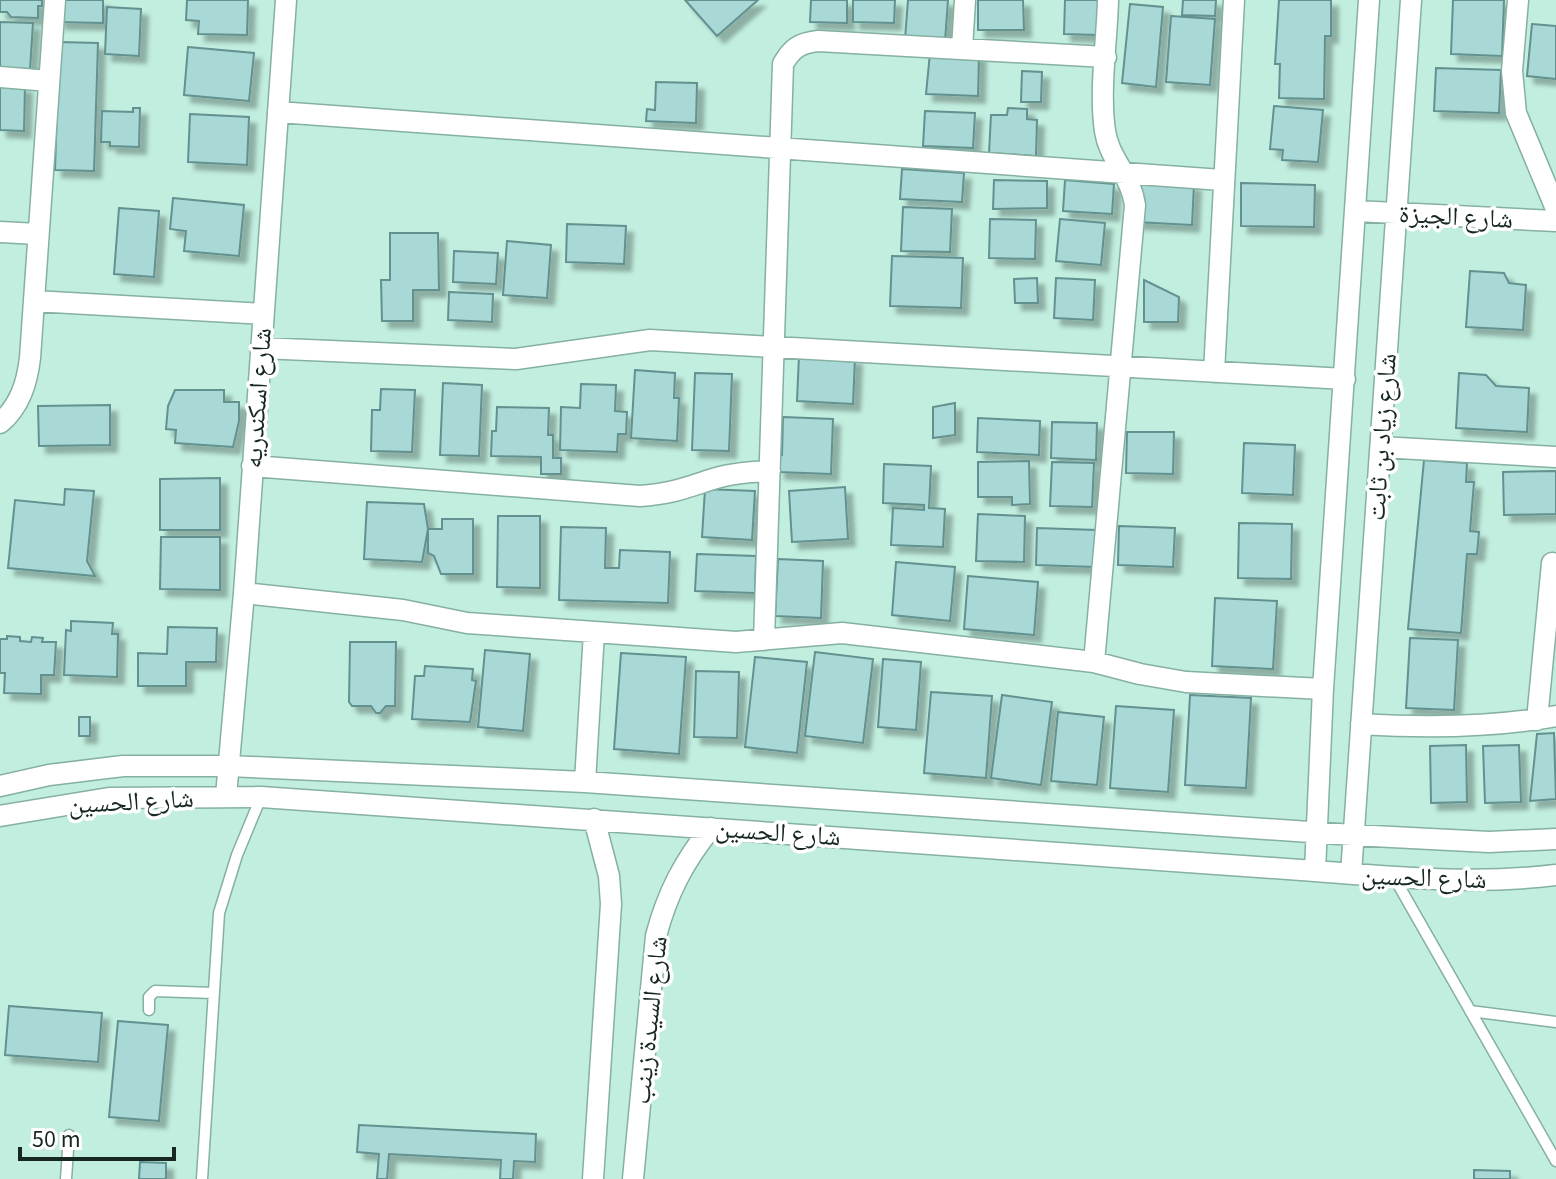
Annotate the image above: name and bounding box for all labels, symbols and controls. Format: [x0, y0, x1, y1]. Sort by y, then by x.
street label: شارع الجيزة [1398, 195, 1514, 238]
street label: شارع اسكندريه [234, 327, 281, 469]
street label: شارع زياد بن ثابت [1357, 352, 1406, 522]
street label: شارع الحسين [67, 780, 195, 823]
street label: شارع الحسين [714, 810, 842, 855]
street label: شارع الحسين [1361, 857, 1487, 898]
street label: شارع السيدة زينب [622, 934, 677, 1106]
scale bar [20, 1111, 174, 1161]
text: 50 m [32, 1122, 81, 1157]

